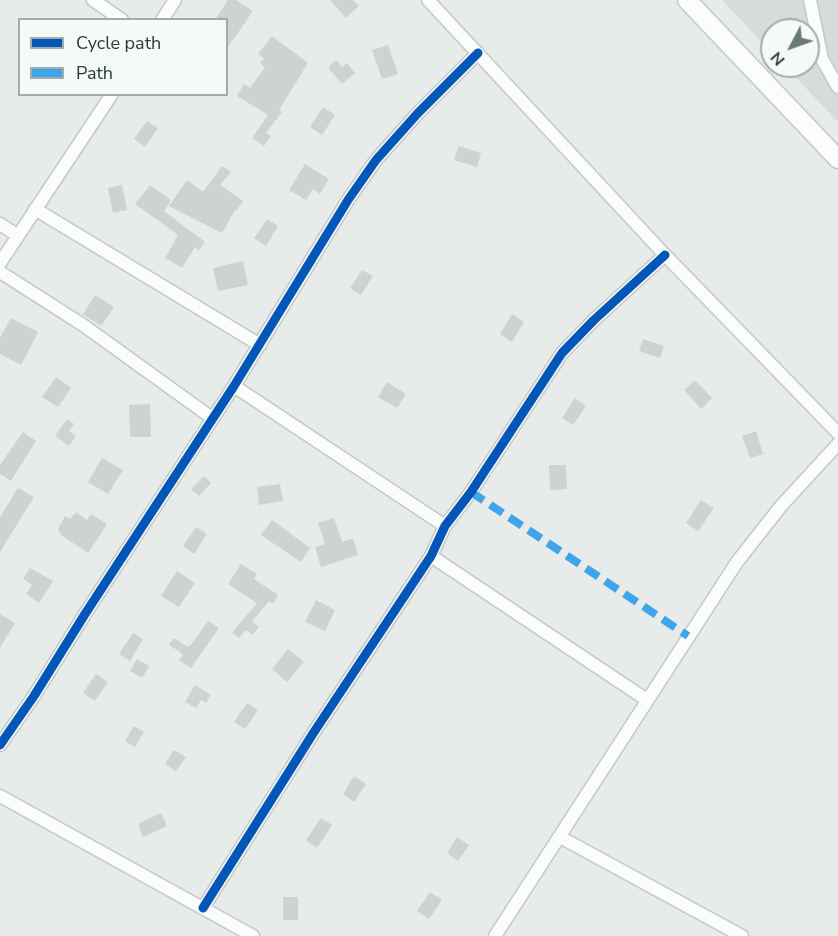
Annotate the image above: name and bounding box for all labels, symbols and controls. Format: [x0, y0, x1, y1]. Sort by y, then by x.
legend [18, 18, 228, 96]
north arrow [760, 18, 820, 78]
text: Cycle path [76, 31, 161, 55]
text: N [766, 47, 790, 70]
text: Path [76, 61, 113, 85]

